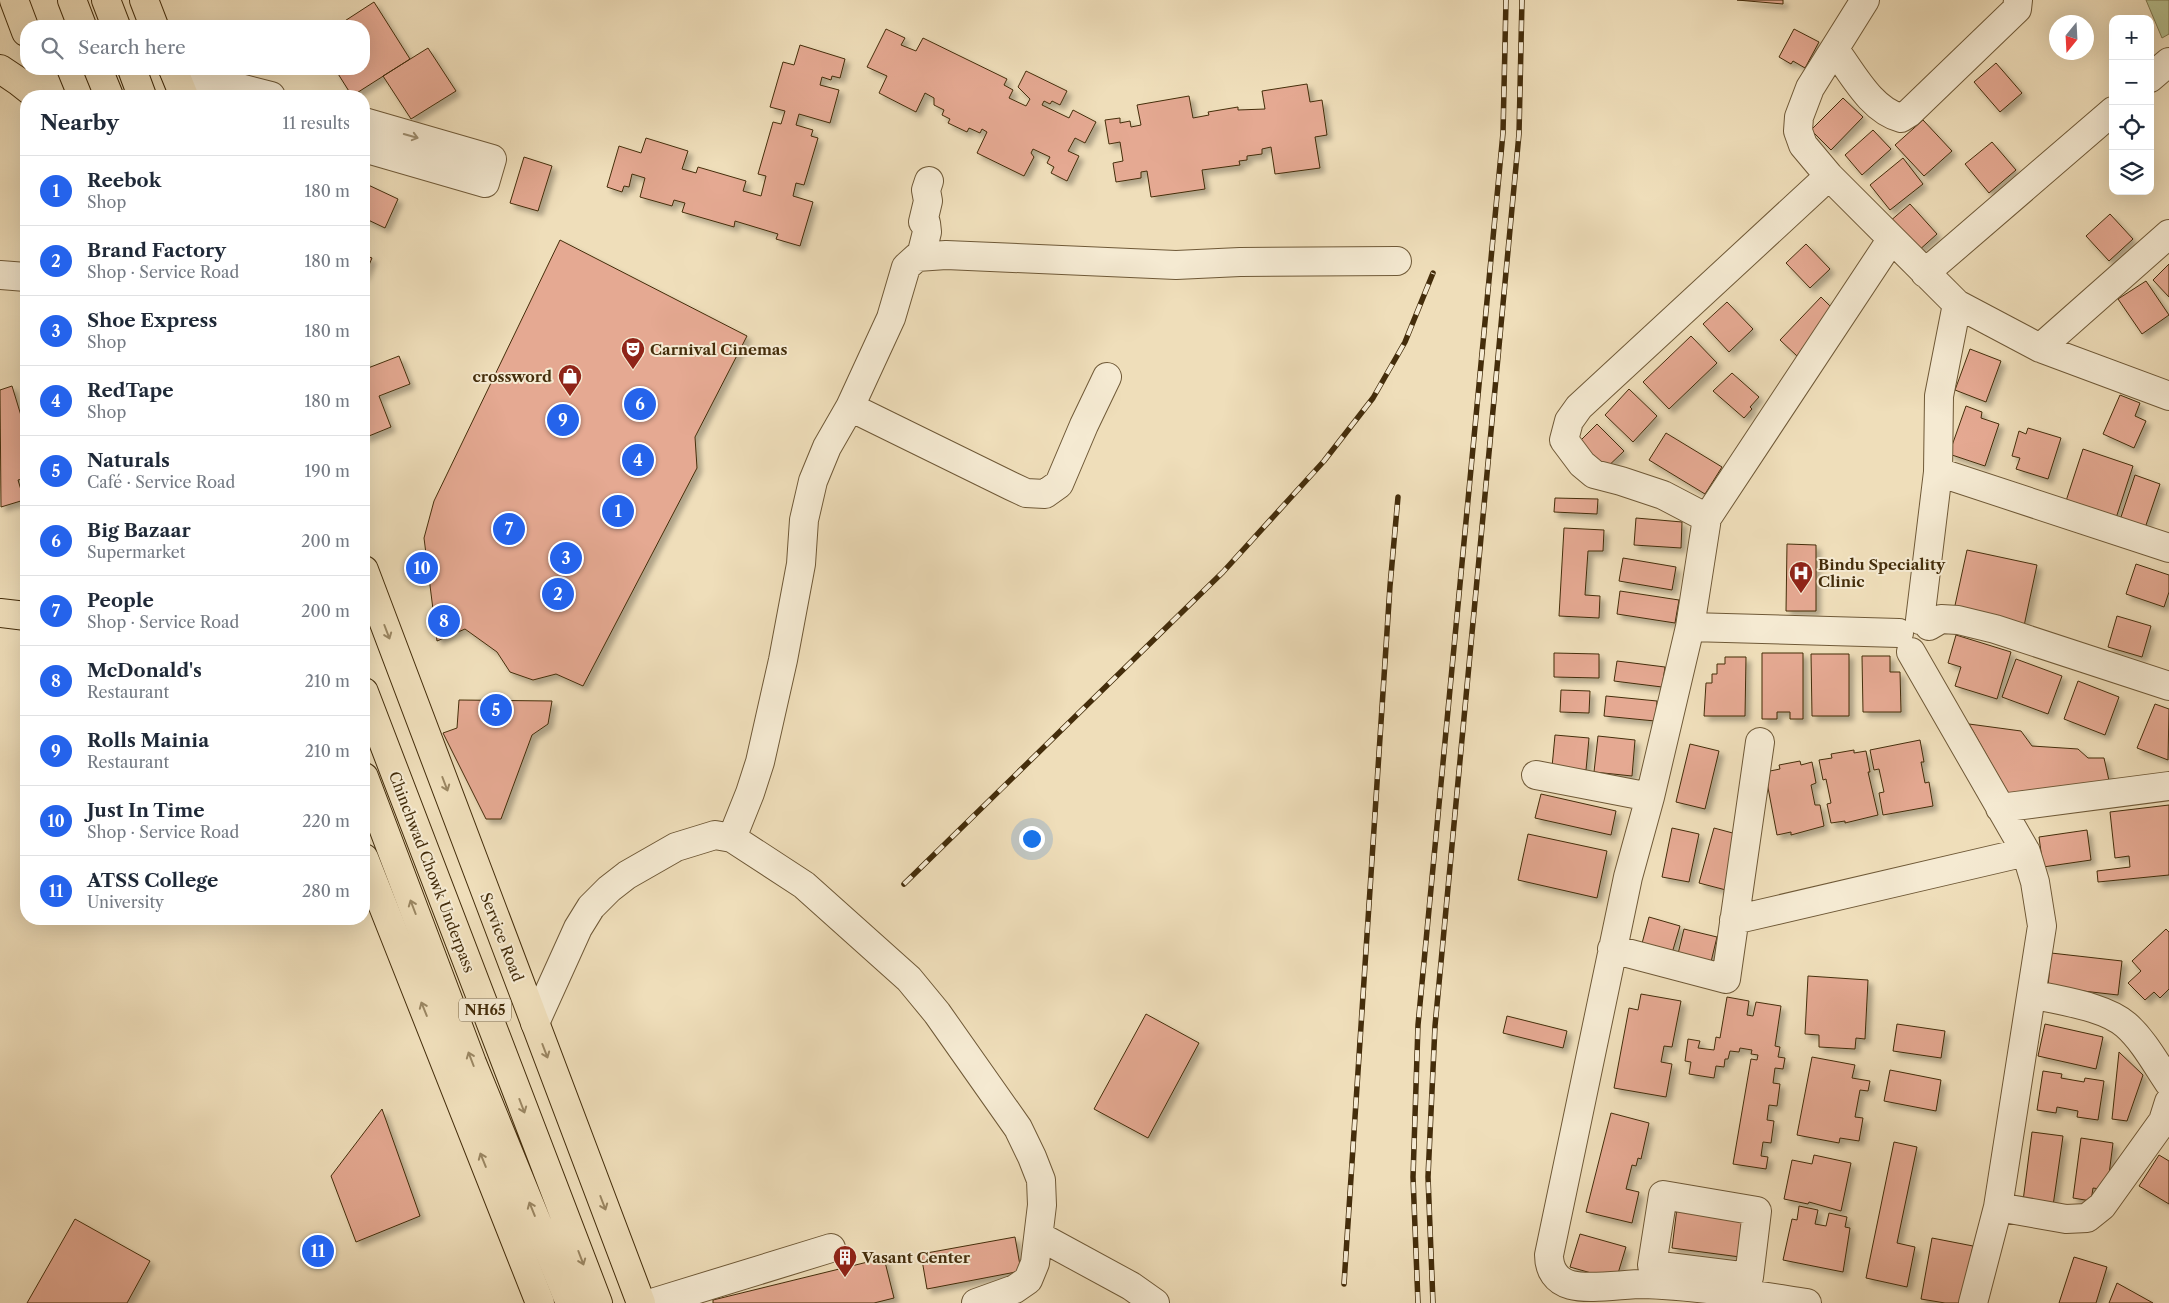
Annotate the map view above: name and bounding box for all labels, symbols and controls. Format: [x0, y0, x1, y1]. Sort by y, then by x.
north arrow [2049, 15, 2094, 60]
map controls [2109, 15, 2154, 195]
button: + [2109, 15, 2154, 60]
search box [20, 20, 370, 75]
icon: search [38, 34, 66, 62]
text: Search here [78, 36, 186, 59]
button: − [2109, 60, 2154, 105]
button: locate [2109, 105, 2154, 150]
text: Nearby [40, 110, 119, 135]
text: 11 results [283, 113, 350, 133]
one-way arrow [402, 131, 418, 141]
button: layers [2109, 150, 2154, 195]
text: Reebok [87, 169, 161, 192]
text: 1 [52, 181, 60, 201]
text: 180 m [304, 181, 350, 201]
text: Shop [87, 192, 126, 212]
text: Brand Factory [87, 239, 226, 262]
text: 2 [51, 251, 61, 271]
text: 180 m [304, 251, 350, 271]
text: Shop · Service Road [87, 262, 239, 282]
text: Shoe Express [87, 309, 217, 332]
text: 3 [51, 321, 61, 341]
text: 180 m [304, 321, 350, 341]
text: Shop [87, 332, 126, 352]
theatre icon: Carnival Cinemas [620, 336, 646, 370]
place label: Carnival Cinemas [650, 340, 788, 359]
shop icon: crossword [557, 363, 583, 397]
place label: crossword [473, 367, 552, 386]
text: RedTape [87, 379, 174, 402]
pin: 6 [624, 385, 656, 423]
text: 4 [51, 391, 61, 411]
text: 180 m [304, 391, 350, 411]
pin: 9 [547, 401, 579, 439]
text: Shop [87, 402, 126, 422]
pin: 4 [622, 441, 654, 479]
text: Naturals [87, 449, 170, 472]
text: 5 [52, 461, 60, 481]
text: 190 m [305, 461, 350, 481]
text: Café · Service Road [87, 472, 235, 492]
pin: 1 [602, 492, 634, 530]
pin: 7 [493, 510, 525, 548]
text: Big Bazaar [87, 519, 191, 542]
text: 6 [51, 531, 61, 551]
text: 200 m [301, 531, 350, 551]
pin: 3 [550, 539, 582, 577]
text: Supermarket [87, 542, 185, 562]
pin: 10 [406, 549, 438, 587]
place label: Bindu Speciality Clinic [1818, 555, 1946, 591]
hospital icon: Bindu Speciality Clinic [1788, 560, 1814, 594]
pin: 2 [542, 575, 574, 613]
text: People [87, 589, 154, 612]
text: 7 [52, 601, 60, 621]
text: 200 m [301, 601, 350, 621]
pin: 8 [428, 602, 460, 640]
text: Shop · Service Road [87, 612, 239, 632]
one-way arrow [383, 624, 392, 640]
text: McDonald's [87, 659, 202, 682]
text: 8 [51, 671, 61, 691]
text: 210 m [305, 671, 350, 691]
text: Restaurant [87, 682, 169, 702]
pin: 5 [480, 691, 512, 729]
text: Rolls Mainia [87, 729, 209, 752]
text: 9 [51, 741, 61, 761]
text: 210 m [305, 741, 350, 761]
text: Restaurant [87, 752, 169, 772]
street label: Chinchwad Chowk Underpass [385, 769, 479, 975]
one-way arrow [441, 776, 450, 792]
text: Just In Time [87, 799, 205, 822]
text: 10 [47, 811, 65, 831]
text: 220 m [302, 811, 350, 831]
text: Shop · Service Road [87, 822, 239, 842]
your location [1019, 826, 1045, 852]
text: ATSS College [87, 869, 218, 892]
text: 11 [49, 881, 63, 901]
text: 280 m [302, 881, 350, 901]
street label: Service Road [476, 890, 528, 984]
text: University [87, 892, 164, 912]
one-way arrow [408, 900, 417, 915]
road number: NH65 [459, 998, 511, 1022]
one-way arrow [418, 1002, 428, 1017]
one-way arrow [541, 1043, 550, 1058]
one-way arrow [466, 1052, 475, 1067]
one-way arrow [518, 1098, 527, 1113]
one-way arrow [478, 1153, 488, 1168]
one-way arrow [599, 1195, 608, 1210]
one-way arrow [527, 1202, 536, 1217]
pin: 11 [302, 1232, 334, 1270]
building icon: Vasant Center [832, 1244, 858, 1278]
place label: Vasant Center [861, 1248, 971, 1267]
one-way arrow [576, 1250, 586, 1265]

